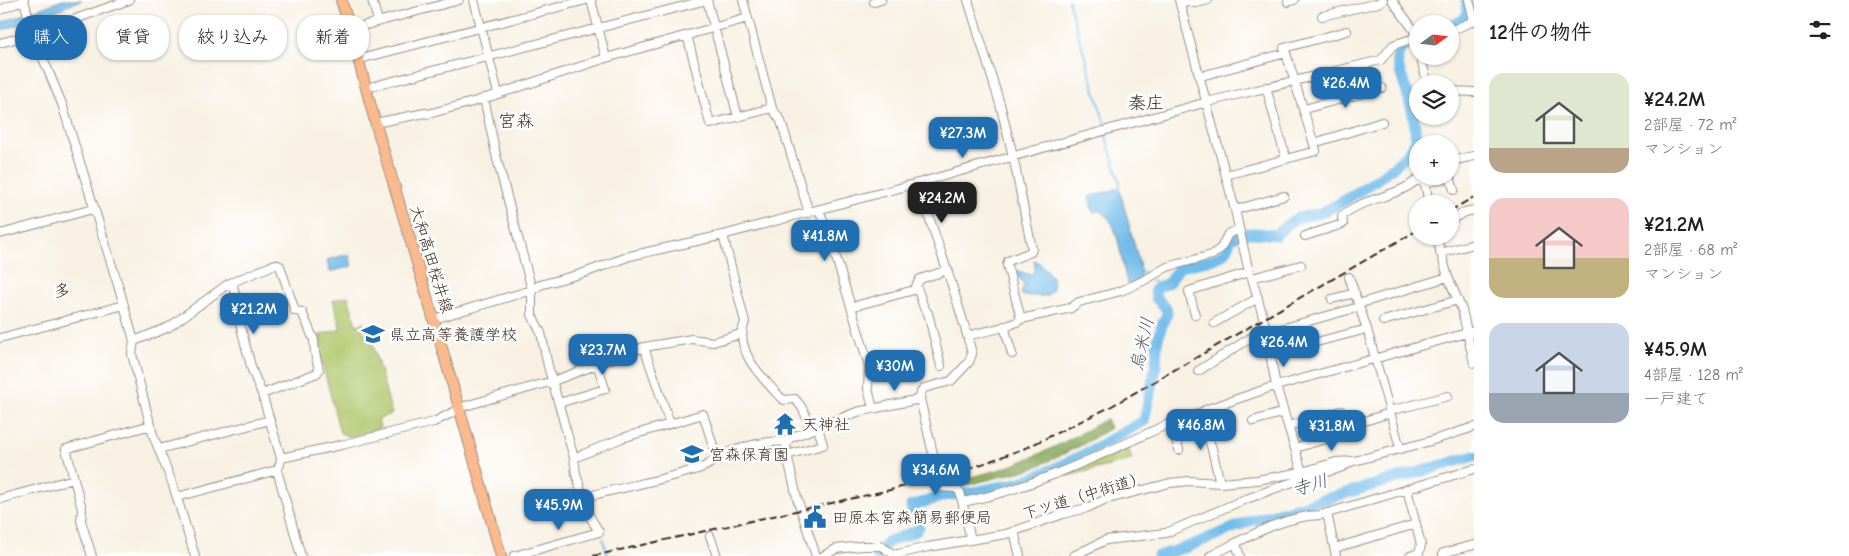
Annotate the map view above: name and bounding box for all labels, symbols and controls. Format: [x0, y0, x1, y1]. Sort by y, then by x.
chip: 購入 [15, 15, 87, 60]
chip: 賃貸 [97, 15, 169, 60]
chip: 絞り込み [179, 15, 287, 60]
chip: 新着 [297, 15, 369, 60]
north arrow [1409, 15, 1459, 65]
map controls [1409, 15, 1459, 245]
icon: filters [1806, 16, 1834, 44]
text: 12件の物件 [1489, 20, 1592, 44]
pin: ¥26.4M [1305, 66, 1387, 109]
text: ¥26.4M [1322, 74, 1370, 92]
button: layers [1409, 75, 1459, 125]
text: ¥24.2M [1644, 87, 1705, 111]
district label: 秦庄 [1128, 93, 1164, 114]
icon: home [1529, 93, 1589, 153]
district label: 宮森 [498, 111, 534, 132]
pin: ¥27.3M [922, 116, 1004, 159]
text: 2部屋 · 72 m² [1644, 116, 1736, 134]
text: ¥27.3M [940, 124, 986, 142]
button: + [1409, 135, 1459, 185]
text: マンション [1644, 140, 1723, 158]
pin: ¥24.2M [901, 182, 983, 224]
text: ¥24.2M [919, 189, 965, 207]
button: − [1409, 195, 1459, 245]
street label: 大和高田桜井線 [406, 203, 456, 315]
text: ¥21.2M [1644, 212, 1704, 236]
icon: home [1529, 218, 1589, 278]
pin: ¥41.8M [784, 220, 866, 262]
text: ¥41.8M [802, 227, 848, 245]
text: 2部屋 · 68 m² [1644, 241, 1737, 259]
text: マンション [1644, 265, 1723, 283]
district label: 多 [53, 281, 71, 302]
pin: ¥21.2M [213, 292, 295, 335]
text: ¥21.2M [231, 300, 277, 318]
water label: 烏米川 [1126, 315, 1159, 373]
school or university icon: 県立高等養護学校 [360, 321, 386, 347]
place label: 県立高等養護学校 [389, 326, 517, 344]
pin: ¥26.4M [1243, 326, 1325, 368]
text: ¥26.4M [1260, 333, 1308, 351]
pin: ¥23.7M [562, 334, 644, 376]
text: ¥45.9M [1644, 337, 1707, 361]
text: ¥23.7M [580, 341, 626, 359]
icon: home [1529, 343, 1589, 403]
pin: ¥30M [865, 350, 925, 392]
text: ¥30M [876, 357, 914, 375]
text: 4部屋 · 128 m² [1644, 366, 1743, 384]
text: 一戸建て [1644, 390, 1708, 408]
pin: ¥46.8M [1160, 408, 1242, 451]
pin: ¥31.8M [1291, 410, 1373, 452]
temple icon: 天神社 [772, 411, 798, 437]
place label: 天神社 [802, 416, 850, 434]
text: ¥46.8M [1177, 416, 1225, 434]
text: ¥31.8M [1309, 417, 1355, 435]
school or university icon: 宮森保育園 [679, 441, 705, 467]
place label: 宮森保育園 [709, 446, 789, 464]
pin: ¥34.6M [895, 454, 977, 496]
text: ¥34.6M [912, 461, 960, 479]
street label: 下ツ道（中街道） [1020, 469, 1148, 523]
water label: 寺川 [1290, 470, 1330, 501]
pin: ¥45.9M [518, 488, 600, 531]
text: ¥45.9M [535, 496, 583, 514]
public building icon: 田原本宮森簡易郵便局 [802, 504, 828, 530]
place label: 田原本宮森簡易郵便局 [832, 509, 992, 527]

